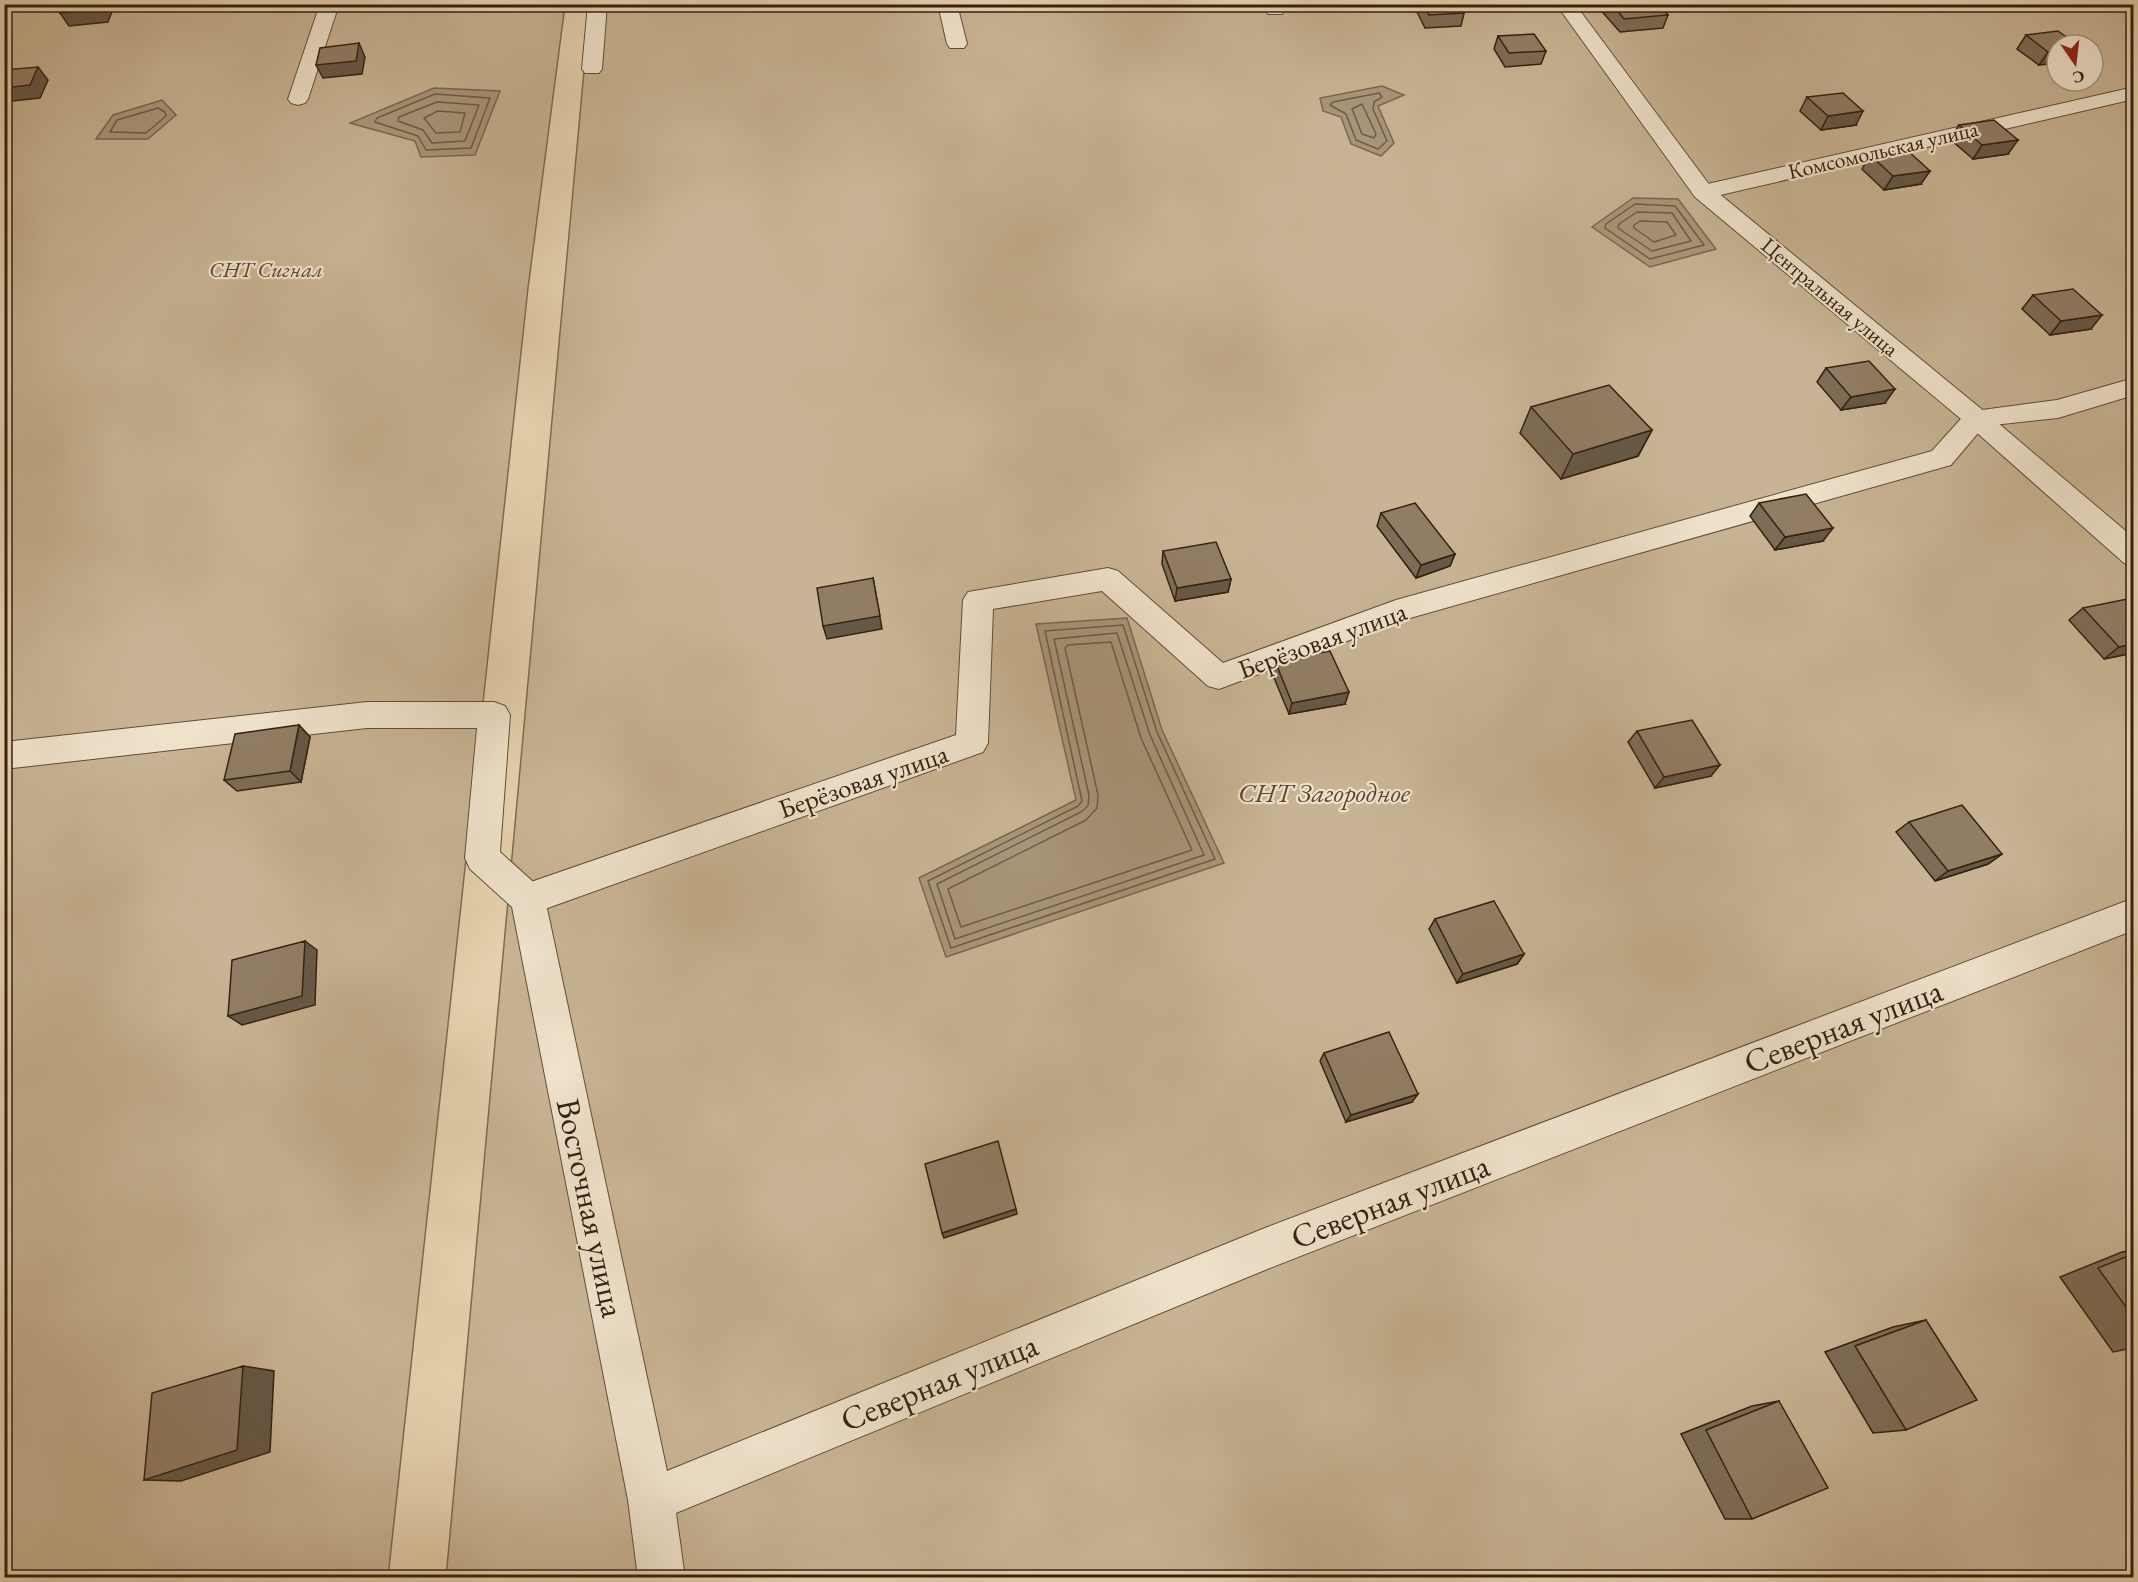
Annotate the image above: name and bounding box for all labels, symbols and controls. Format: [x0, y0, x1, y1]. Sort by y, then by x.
north arrow [2045, 33, 2105, 93]
text: С [2070, 66, 2087, 89]
street label: Комсомольская улица [1785, 114, 1981, 186]
street label: Центральная улица [1755, 231, 1905, 363]
park label: СНТ Сигнал [209, 255, 323, 284]
street label: Берёзовая улица [1233, 593, 1412, 687]
street label: Берёзовая улица [773, 736, 953, 826]
park label: СНТ Загородное [1238, 775, 1411, 810]
street label: Северная улица [1738, 968, 1949, 1084]
street label: Восточная улица [547, 1095, 635, 1322]
street label: Северная улица [1285, 1143, 1496, 1259]
street label: Северная улица [834, 1323, 1045, 1441]

